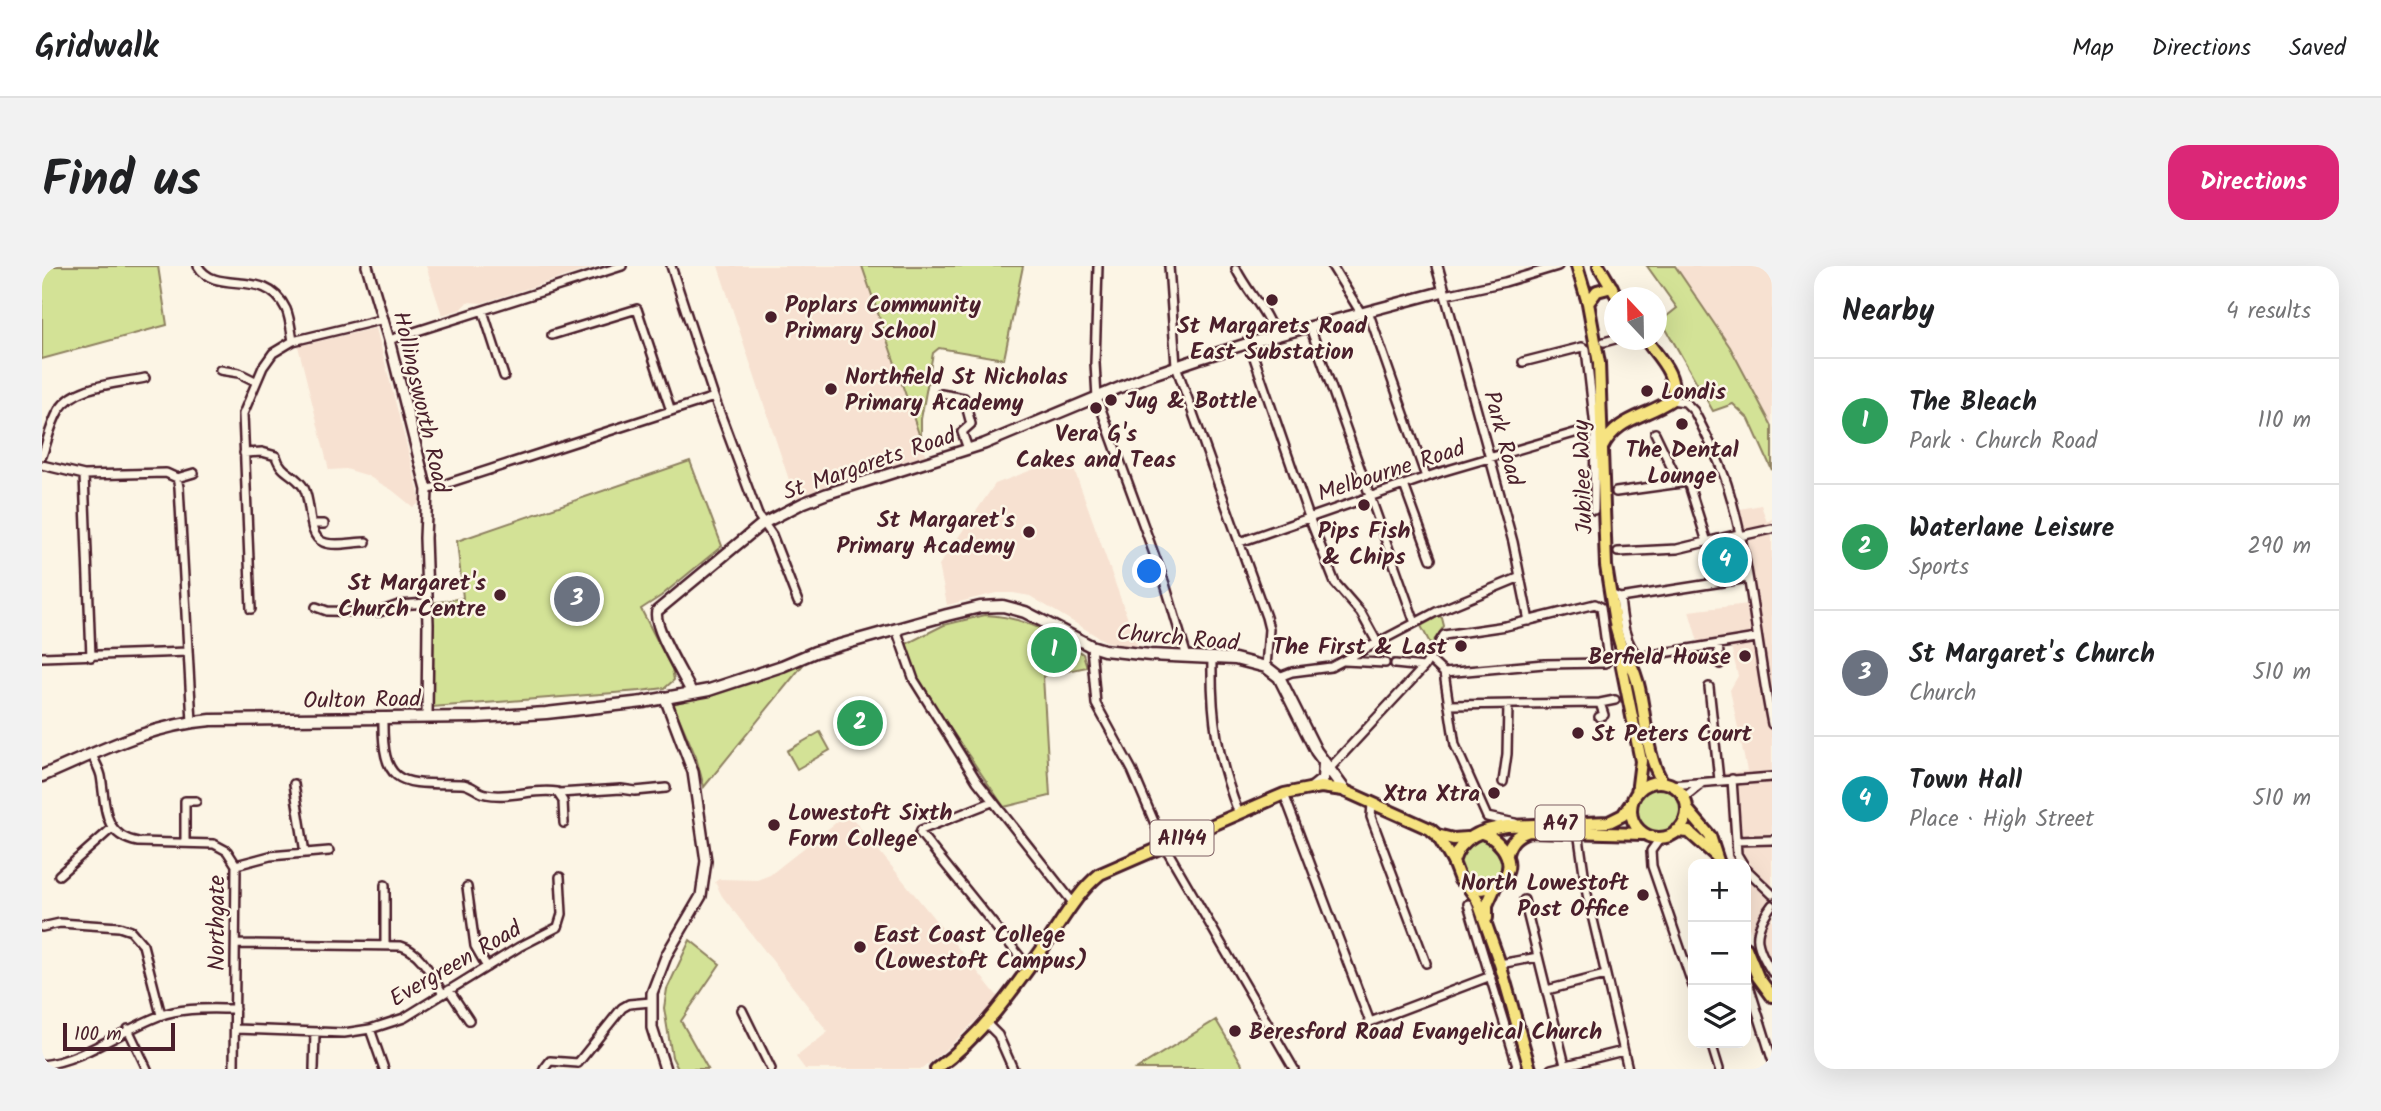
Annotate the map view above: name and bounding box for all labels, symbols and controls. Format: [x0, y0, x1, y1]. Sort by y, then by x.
text: Gridwalk [35, 22, 158, 75]
text: Map [2072, 29, 2114, 68]
text: Directions [2152, 29, 2251, 68]
text: Saved [2289, 29, 2346, 68]
text: Find us [42, 143, 200, 221]
button: Directions [2168, 145, 2339, 220]
north arrow [1604, 287, 1667, 350]
place label: Poplars Community Primary School [785, 288, 981, 350]
text: Nearby [1842, 288, 1934, 336]
marker: St Margarets Road East Substation [1264, 292, 1280, 308]
text: 4 results [2226, 294, 2311, 330]
street label: Hollingsworth Road [382, 308, 459, 497]
marker: Poplars Community Primary School [763, 309, 779, 325]
place label: St Margarets Road East Substation [1177, 309, 1368, 371]
place label: Northfield St Nicholas Primary Academy [845, 360, 1068, 422]
place label: Londis [1661, 375, 1726, 411]
marker: Northfield St Nicholas Primary Academy [823, 381, 839, 397]
text: The Bleach [1909, 382, 2037, 424]
marker: Londis [1639, 383, 1655, 399]
place label: Jug & Bottle [1125, 384, 1257, 420]
street label: Park Road [1472, 387, 1532, 491]
marker: Jug & Bottle [1103, 392, 1119, 408]
marker: Vera G's Cakes and Teas [1088, 400, 1104, 416]
text: 1 [1862, 403, 1868, 439]
text: 110 m [2258, 403, 2311, 439]
marker: The Dental Lounge [1674, 416, 1690, 432]
place label: Vera G's Cakes and Teas [1016, 417, 1176, 479]
street label: St Margarets Road [778, 418, 961, 511]
street label: Jubilee Way [1564, 419, 1604, 535]
text: Park · Church Road [1909, 424, 2097, 460]
street label: Melbourne Road [1313, 431, 1471, 513]
place label: The Dental Lounge [1625, 433, 1739, 495]
marker: Pips Fish & Chips [1356, 497, 1372, 513]
place label: St Margaret's Primary Academy [836, 503, 1015, 565]
text: Waterlane Leisure [1909, 508, 2114, 550]
place label: Pips Fish & Chips [1318, 514, 1410, 576]
marker: St Margaret's Primary Academy [1021, 524, 1037, 540]
text: 2 [1858, 529, 1872, 565]
text: 290 m [2247, 529, 2311, 565]
pin: 4 [1702, 534, 1748, 586]
text: Sports [1909, 550, 1969, 586]
your location [1132, 554, 1166, 588]
place label: St Margaret's Church Centre [338, 566, 486, 628]
pin: 3 [554, 573, 600, 625]
marker: St Margaret's Church Centre [492, 587, 508, 603]
street label: Church Road [1115, 616, 1241, 662]
pin: 1 [1031, 624, 1077, 676]
place label: The First & Last [1272, 630, 1448, 666]
text: St Margaret's Church [1909, 634, 2155, 676]
marker: The First & Last [1453, 638, 1469, 654]
place label: Berfield House [1588, 640, 1731, 676]
marker: Berfield House [1737, 648, 1753, 664]
text: 3 [1859, 655, 1871, 691]
text: 510 m [2252, 655, 2311, 691]
text: Church [1909, 676, 1976, 712]
street label: Oulton Road [303, 682, 422, 720]
pin: 2 [837, 697, 883, 749]
place label: St Peters Court [1592, 717, 1752, 753]
marker: St Peters Court [1570, 725, 1586, 741]
text: Town Hall [1909, 760, 2022, 802]
place label: Xtra Xtra [1382, 777, 1480, 813]
text: 4 [1859, 781, 1871, 817]
text: 510 m [2252, 781, 2311, 817]
marker: Xtra Xtra [1486, 785, 1502, 801]
place label: Lowestoft Sixth Form College [788, 796, 952, 858]
text: Place · High Street [1909, 802, 2094, 838]
road number: A47 [1536, 806, 1584, 840]
marker: Lowestoft Sixth Form College [766, 817, 782, 833]
road number: A1144 [1150, 820, 1214, 856]
map controls [1688, 859, 1751, 1048]
button: + [1688, 859, 1751, 922]
place label: North Lowestoft Post Office [1461, 866, 1630, 928]
street label: Northgate [200, 875, 236, 971]
marker: North Lowestoft Post Office [1635, 887, 1651, 903]
street label: Evergreen Road [383, 912, 530, 1017]
place label: East Coast College (Lowestoft Campus) [874, 918, 1088, 980]
button: − [1688, 922, 1751, 985]
marker: East Coast College (Lowestoft Campus) [852, 939, 868, 955]
button: layers [1688, 985, 1751, 1048]
place label: Beresford Road Evangelical Church [1249, 1015, 1602, 1051]
scale bar [63, 1020, 175, 1052]
text: 100 m [74, 1020, 122, 1050]
marker: Beresford Road Evangelical Church [1227, 1023, 1243, 1039]

